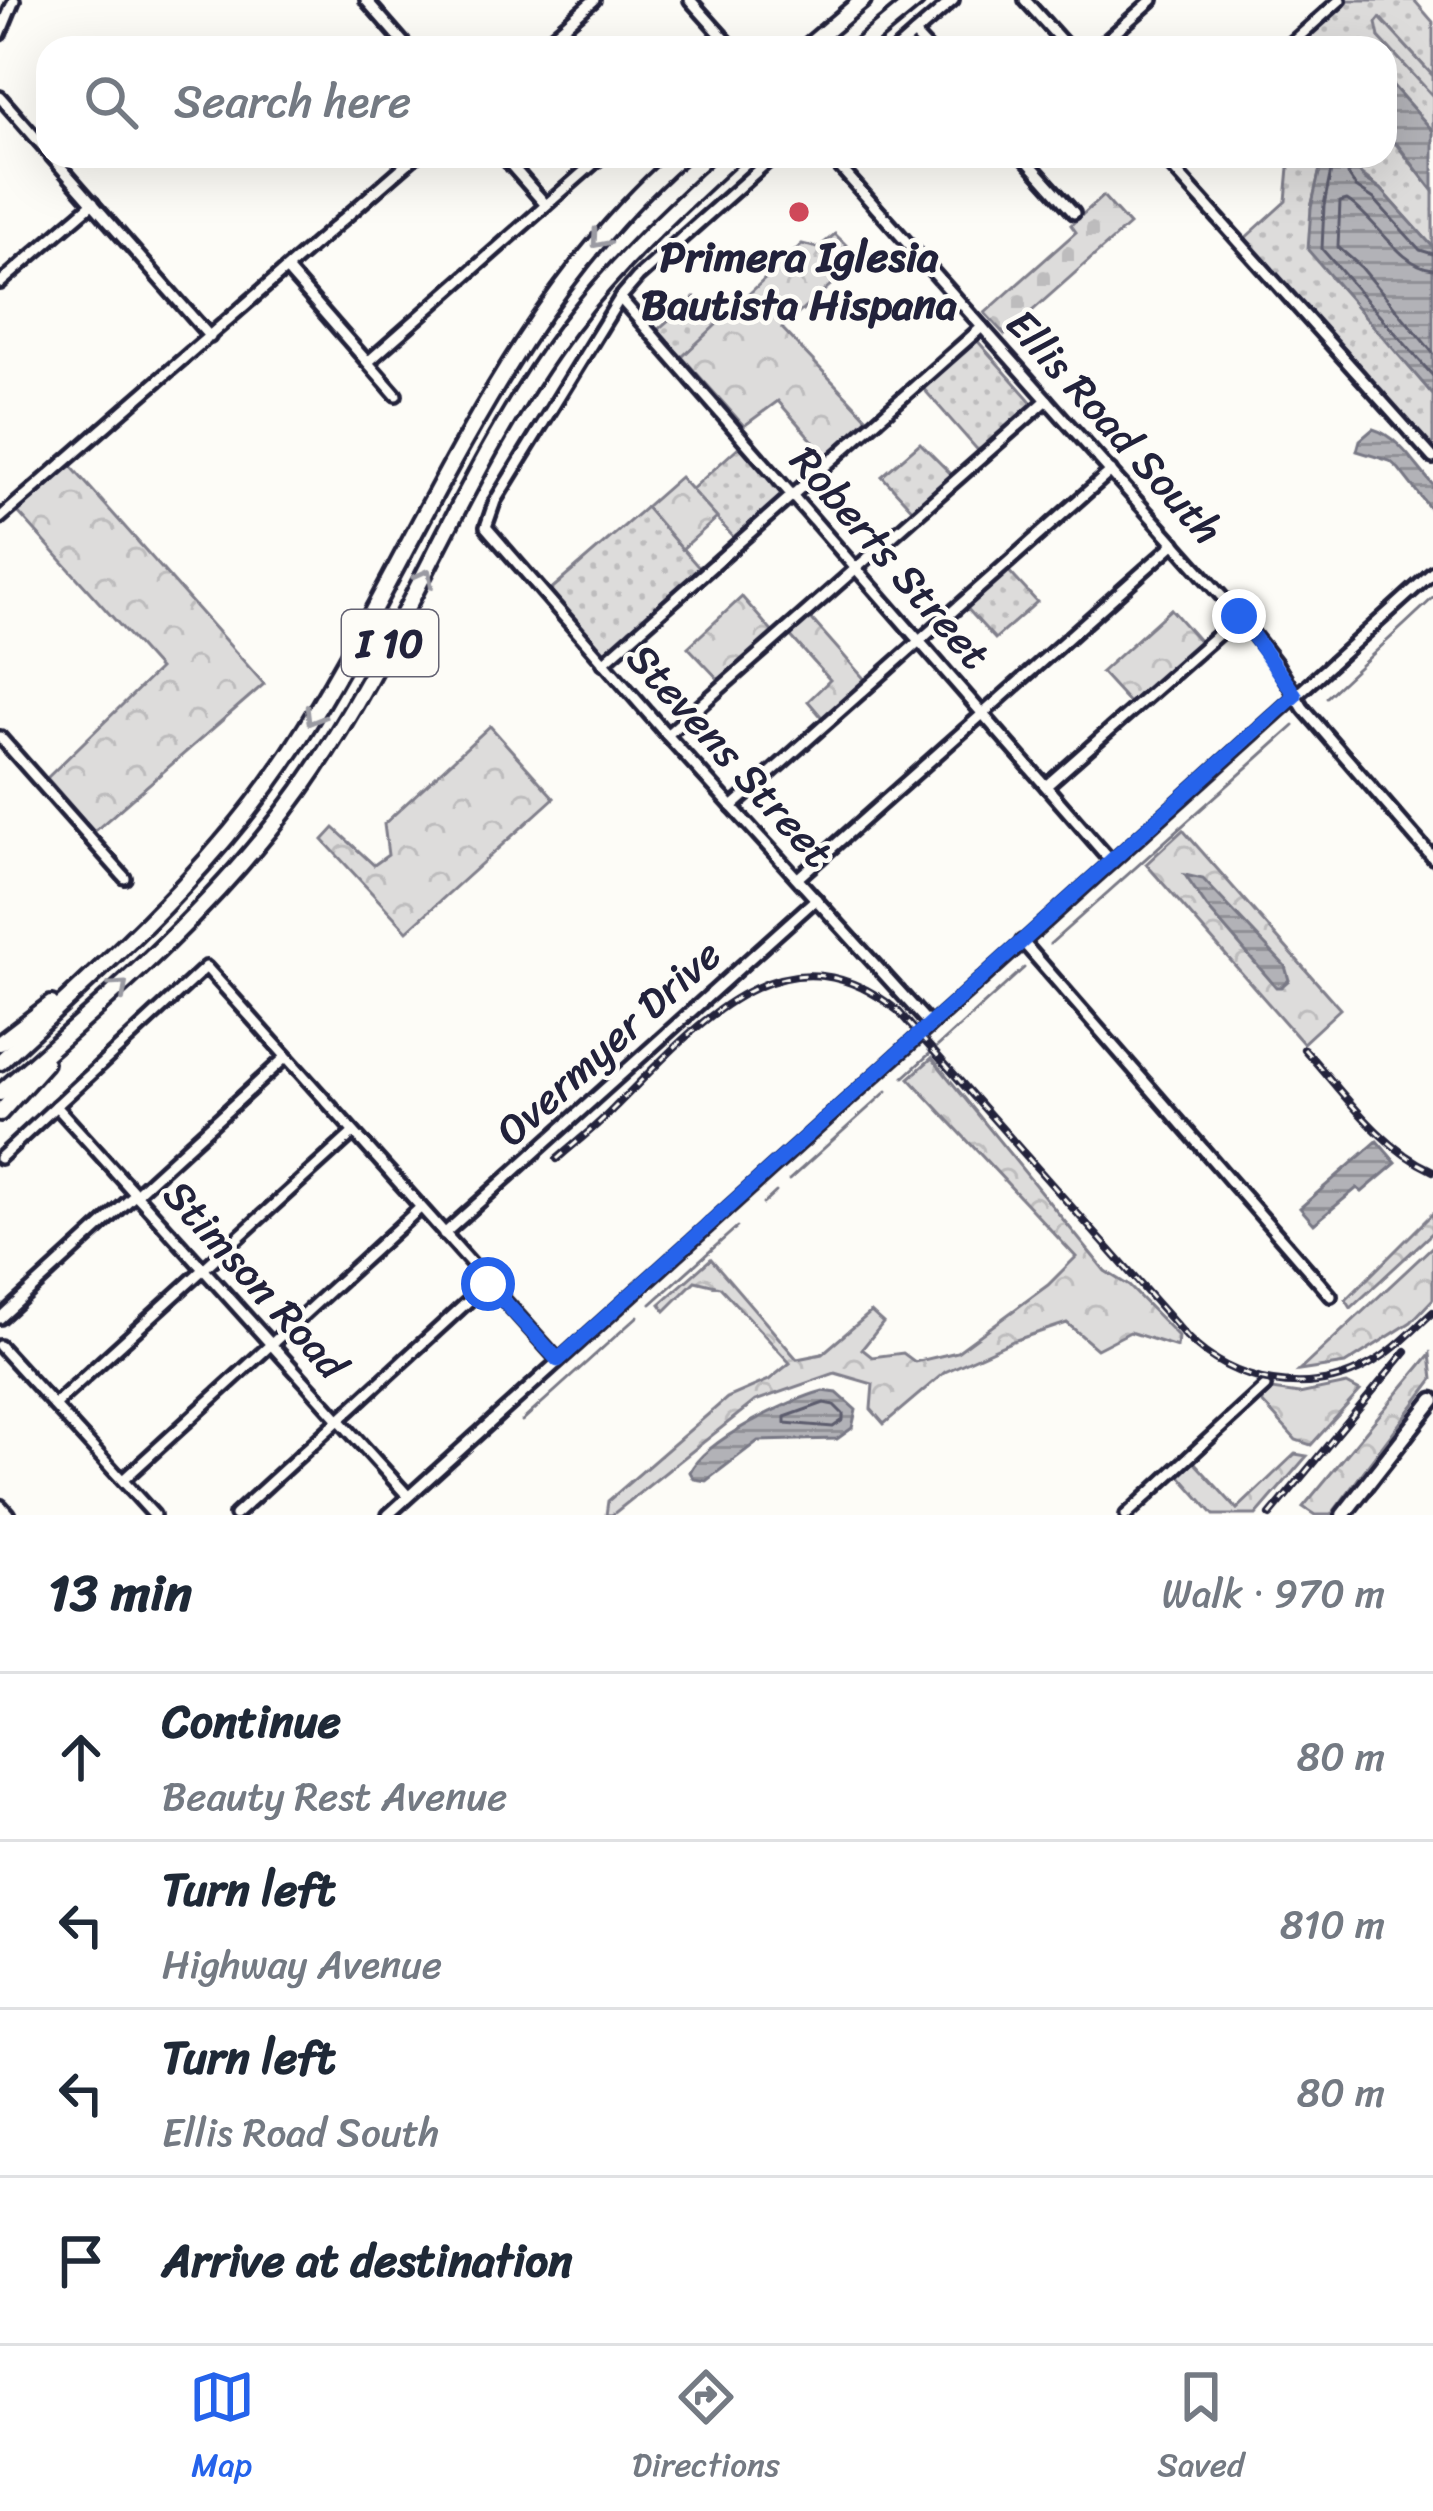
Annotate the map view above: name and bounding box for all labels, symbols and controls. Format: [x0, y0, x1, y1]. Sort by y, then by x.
search box [36, 36, 1397, 168]
text: Search here [174, 62, 411, 142]
icon: search [78, 69, 144, 135]
marker: Primera Iglesia Bautista Hispana [786, 199, 812, 225]
place label: Primera Iglesia Bautista Hispana [641, 220, 957, 342]
one-way arrow [592, 226, 613, 247]
street label: Ellis Road South [987, 291, 1242, 562]
street label: Roberts Street [771, 428, 1010, 687]
one-way arrow [411, 568, 434, 589]
route end [1212, 589, 1266, 643]
road number: I 10 [342, 610, 438, 676]
street label: Stevens Street [608, 625, 853, 886]
one-way arrow [304, 704, 327, 726]
street label: Overmyer Drive [478, 920, 739, 1165]
one-way arrow [106, 981, 128, 1002]
street label: Stimson Road [144, 1162, 368, 1400]
route start [461, 1257, 515, 1311]
text: 13 min [48, 1548, 192, 1638]
text: Walk · 970 m [1162, 1559, 1385, 1628]
text: Continue [162, 1682, 341, 1762]
text: 80 m [1297, 1722, 1385, 1791]
icon: ahead [48, 1724, 114, 1790]
text: Beauty Rest Avenue [162, 1762, 507, 1831]
text: Turn left [162, 1850, 335, 1930]
text: 810 m [1280, 1890, 1385, 1959]
icon: left [48, 1892, 114, 1958]
text: Highway Avenue [162, 1930, 442, 1999]
text: Turn left [162, 2018, 335, 2098]
text: 80 m [1297, 2058, 1385, 2127]
icon: left [48, 2060, 114, 2126]
text: Ellis Road South [162, 2098, 439, 2167]
text: Arrive at destination [162, 2221, 572, 2301]
icon: arrive [48, 2228, 114, 2294]
tab: Map [189, 2364, 255, 2494]
tab: Directions [632, 2364, 780, 2494]
tab: Saved [1157, 2364, 1244, 2494]

